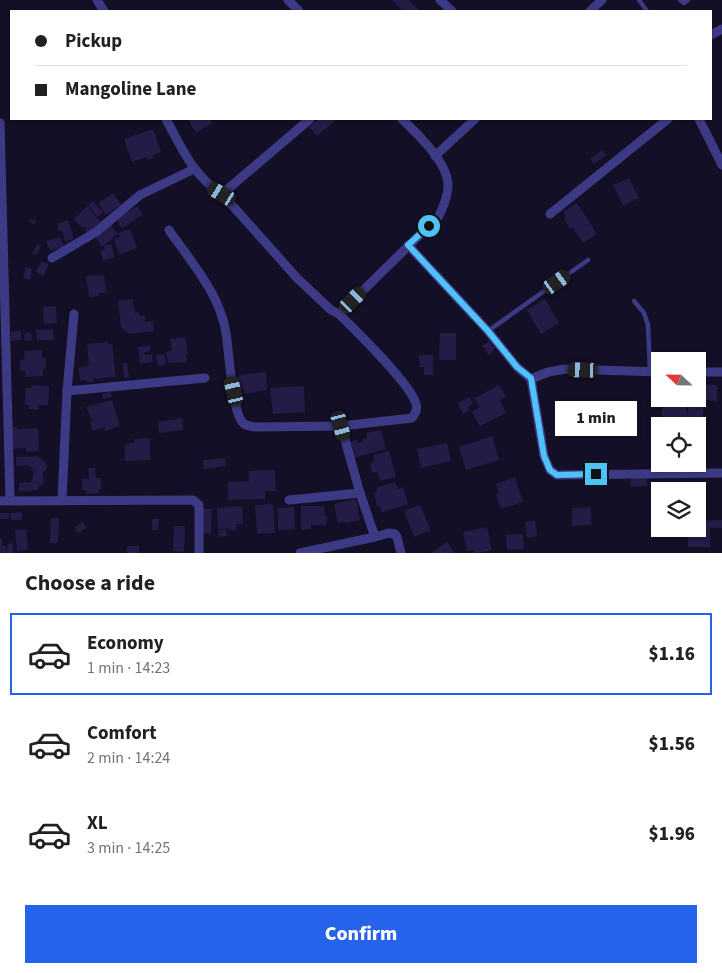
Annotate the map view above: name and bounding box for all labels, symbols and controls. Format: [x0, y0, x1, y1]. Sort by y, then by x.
text: Pickup [65, 28, 122, 55]
text: Mangoline Lane [65, 76, 196, 103]
car [205, 180, 238, 208]
route start [418, 215, 440, 237]
car [540, 267, 573, 297]
car [337, 284, 368, 316]
north arrow [651, 352, 706, 408]
map controls [651, 352, 706, 537]
car [567, 362, 598, 378]
car [223, 375, 244, 407]
callout: 1 min [555, 402, 637, 436]
text: 1 min [576, 407, 616, 429]
car [329, 410, 352, 442]
button: locate [651, 417, 706, 472]
route end [585, 463, 607, 485]
button: layers [651, 482, 706, 537]
text: Choose a ride [25, 567, 155, 599]
text: Economy [87, 630, 164, 657]
icon: car [27, 632, 72, 677]
text: $1.16 [649, 641, 695, 668]
text: 1 min · 14:23 [87, 657, 170, 679]
text: Comfort [87, 720, 157, 747]
icon: car [27, 722, 72, 767]
text: $1.56 [649, 731, 695, 758]
text: 2 min · 14:24 [87, 747, 170, 769]
text: XL [87, 810, 108, 837]
icon: car [27, 812, 72, 857]
text: $1.96 [649, 821, 695, 848]
text: 3 min · 14:25 [87, 837, 170, 859]
button: Confirm [25, 905, 697, 963]

